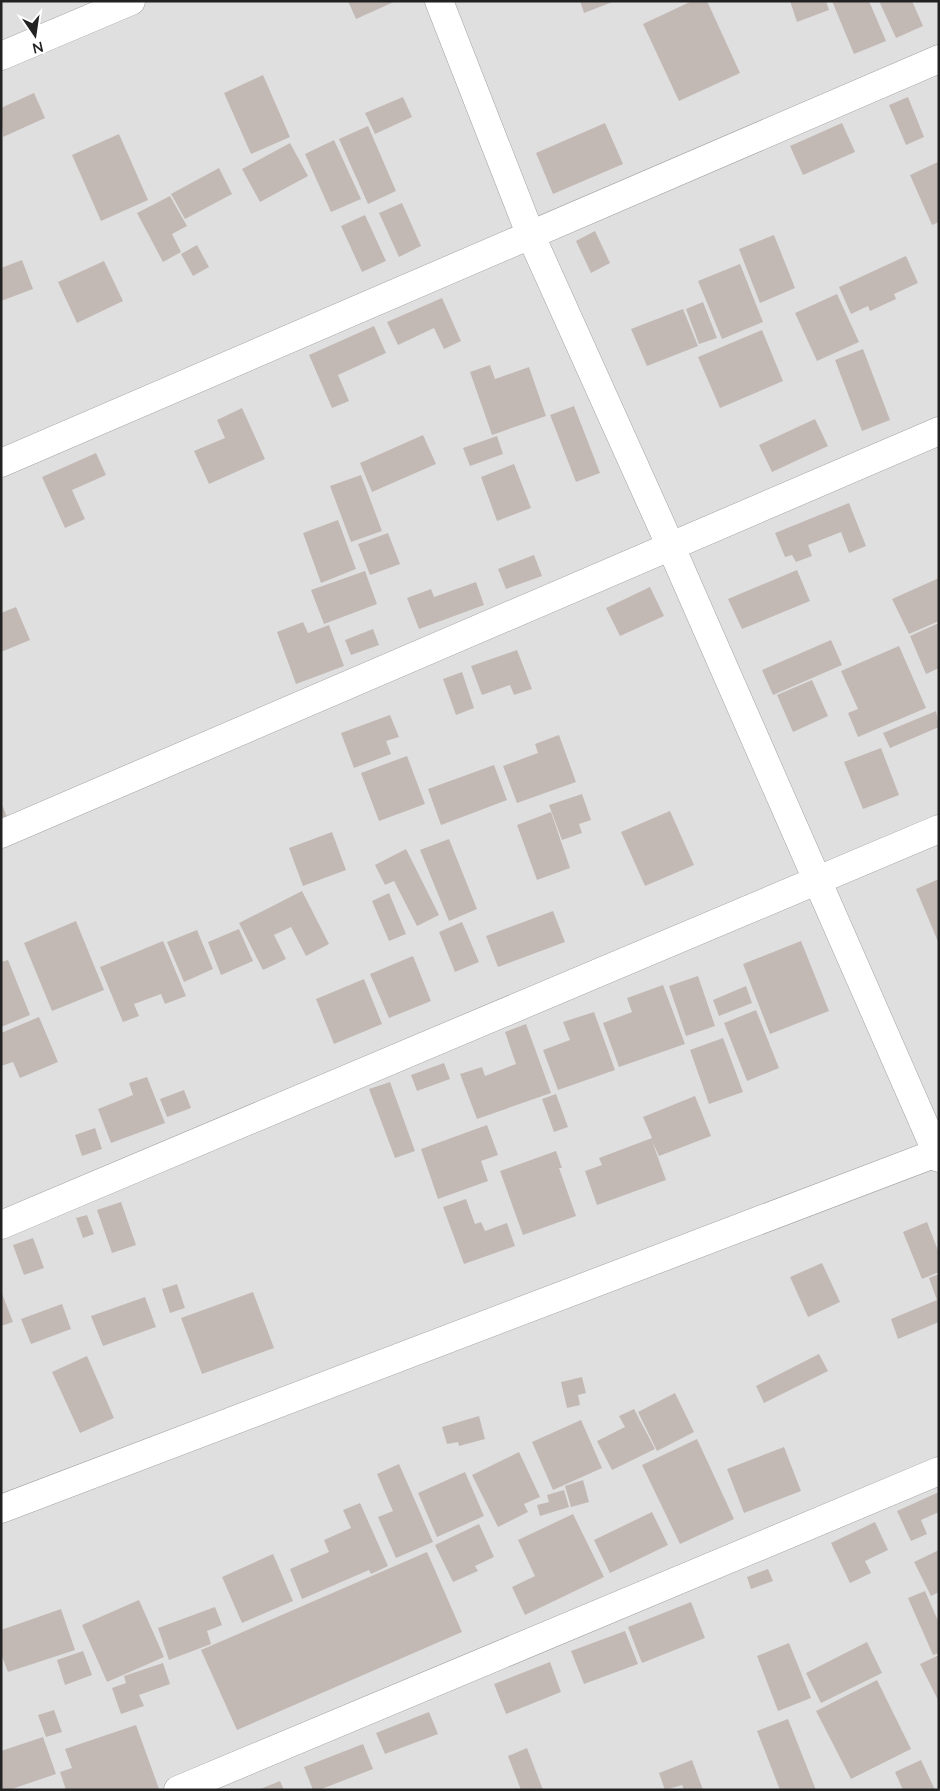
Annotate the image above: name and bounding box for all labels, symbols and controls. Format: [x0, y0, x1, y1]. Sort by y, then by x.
north arrow [10, 10, 60, 60]
text: N [31, 39, 45, 58]

